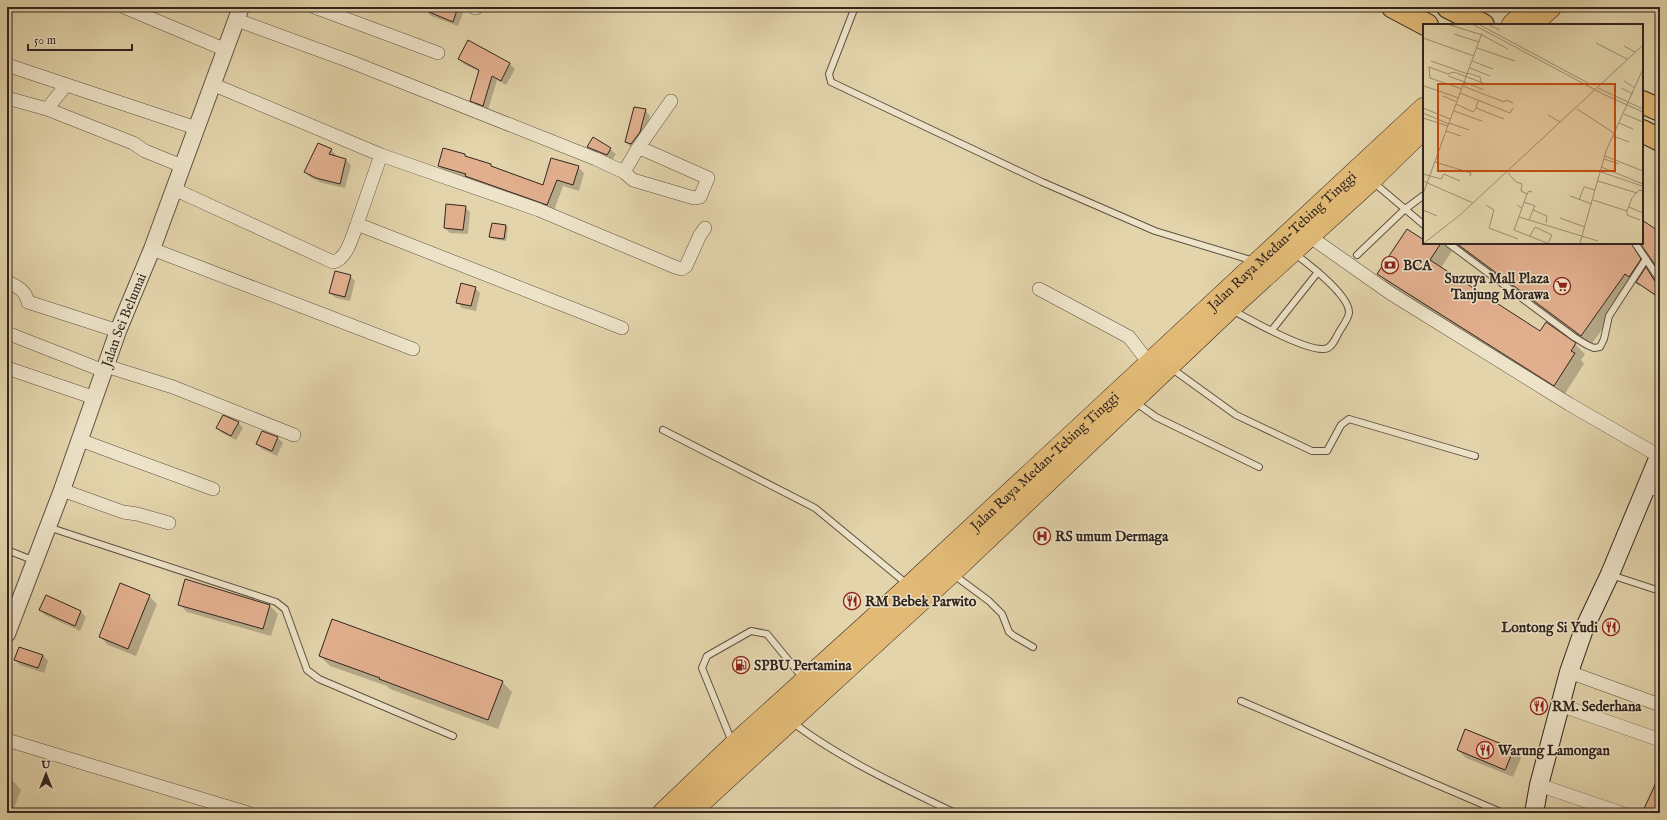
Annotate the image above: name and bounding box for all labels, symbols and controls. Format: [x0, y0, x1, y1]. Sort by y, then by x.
inset map [1423, 24, 1643, 244]
scale bar [28, 26, 132, 52]
text: 50 m [34, 33, 56, 48]
street label: Jalan Raya Medan-Tebing Tinggi [1203, 167, 1361, 316]
bank icon: BCA [1380, 255, 1400, 275]
place label: BCA [1403, 257, 1433, 275]
street label: Jalan Sei Belumai [97, 270, 151, 372]
place label: Suzuya Mall Plaza Tanjung Morawa [1444, 270, 1550, 304]
supermarket icon: Suzuya Mall Plaza Tanjung Morawa [1552, 276, 1572, 296]
street label: Jalan Raya Medan-Tebing Tinggi [966, 388, 1123, 537]
hospital icon: RS umum Dermaga [1032, 526, 1052, 546]
place label: RS umum Dermaga [1055, 528, 1169, 546]
restaurant icon: RM Bebek Parwito [842, 591, 862, 611]
place label: RM Bebek Parwito [865, 593, 977, 611]
restaurant icon: Lontong Si Yudi [1601, 617, 1621, 637]
place label: Lontong Si Yudi [1501, 619, 1598, 637]
fuel station icon: SPBU Pertamina [731, 655, 751, 675]
place label: SPBU Pertamina [754, 657, 853, 675]
restaurant icon: RM. Sederhana [1529, 696, 1549, 716]
place label: RM. Sederhana [1552, 698, 1642, 716]
restaurant icon: Warung Lamongan [1475, 740, 1495, 760]
place label: Warung Lamongan [1497, 742, 1610, 760]
north arrow [26, 754, 66, 794]
text: U [40, 758, 51, 772]

